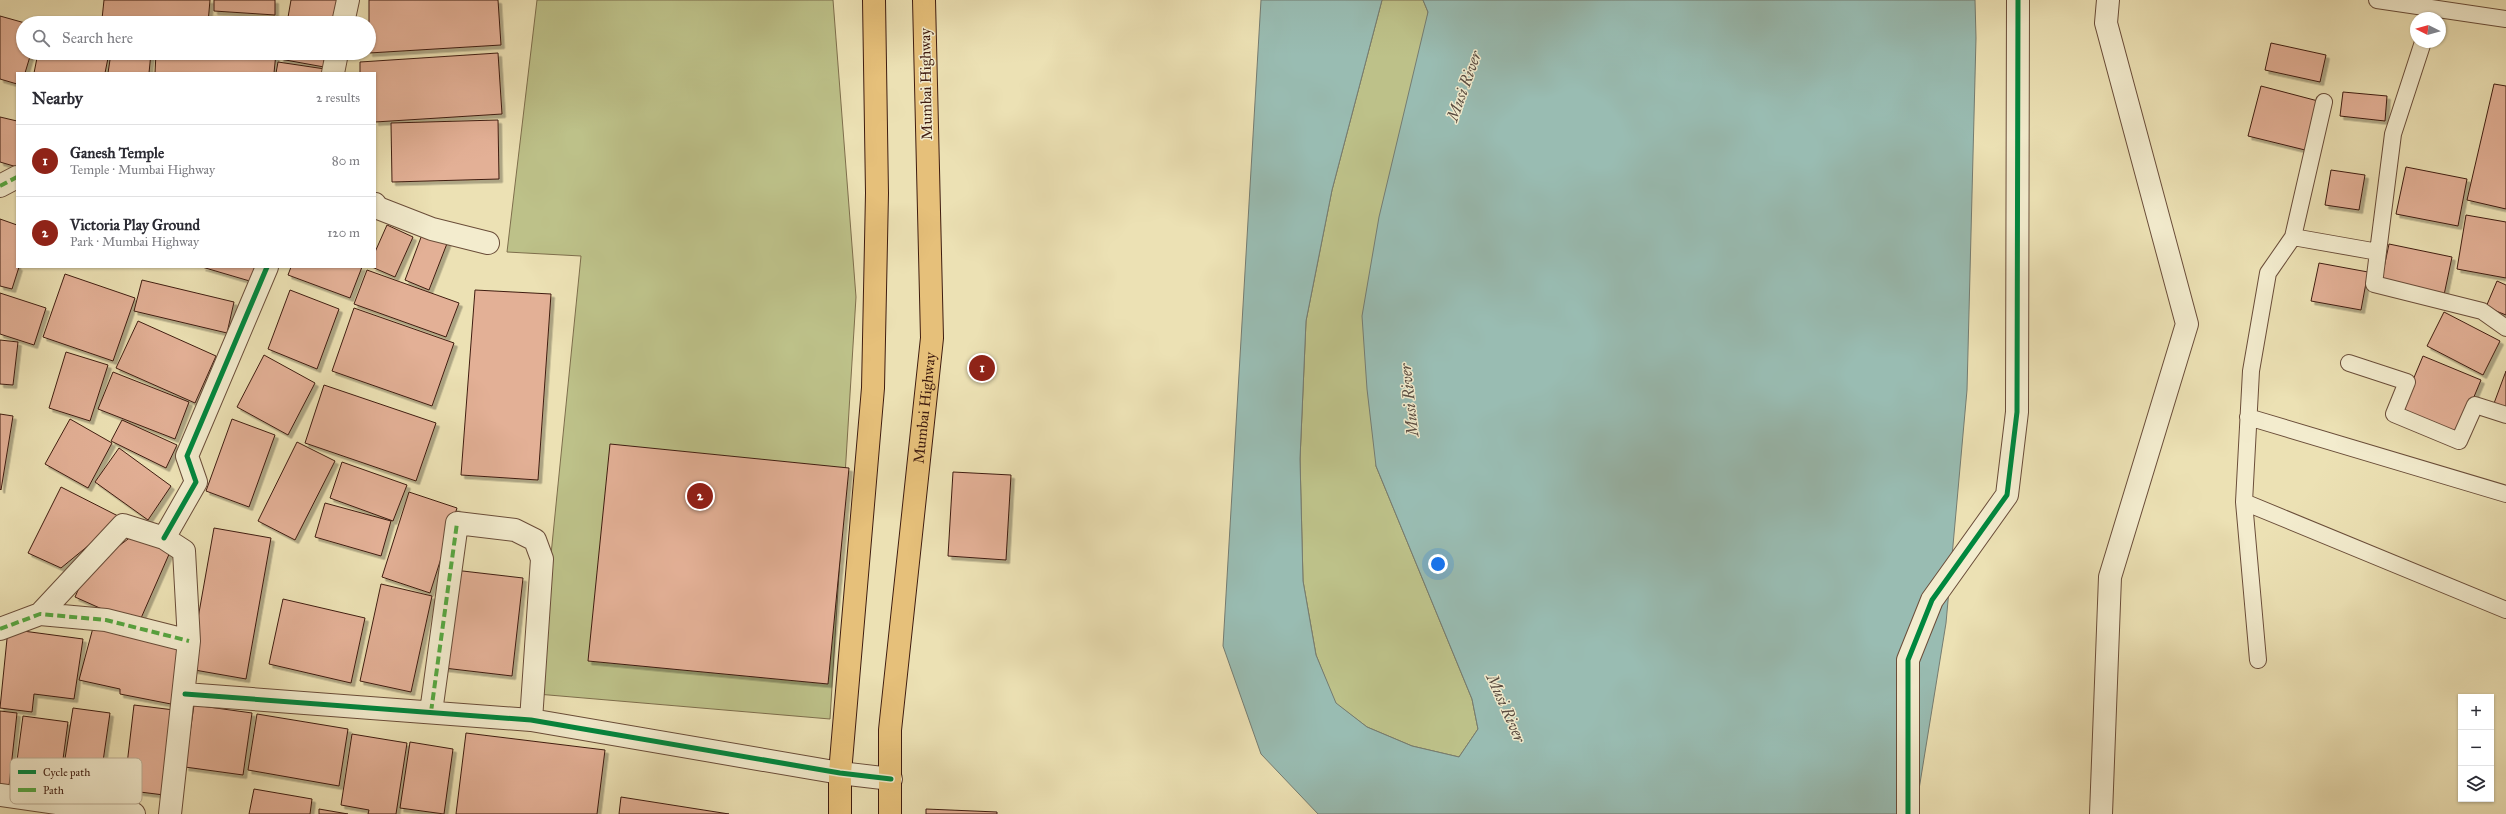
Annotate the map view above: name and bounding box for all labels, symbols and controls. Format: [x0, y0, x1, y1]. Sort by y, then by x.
north arrow [2410, 12, 2446, 48]
search box [16, 16, 376, 60]
icon: search [30, 27, 52, 49]
street label: Mumbai Highway [916, 27, 936, 140]
text: Search here [62, 29, 133, 47]
water label: Musi River [1442, 47, 1486, 125]
text: Nearby [32, 88, 83, 109]
text: 2 results [316, 90, 360, 106]
text: Ganesh Temple [70, 144, 164, 162]
text: 1 [42, 153, 48, 169]
text: 80 m [332, 153, 360, 169]
text: Temple · Mumbai Highway [70, 162, 215, 178]
text: Victoria Play Ground [70, 216, 200, 234]
text: 2 [42, 225, 48, 241]
text: 120 m [327, 225, 360, 241]
text: Park · Mumbai Highway [70, 234, 199, 250]
street label: Mumbai Highway [910, 350, 940, 465]
pin: 1 [969, 353, 995, 383]
water label: Musi River [1396, 361, 1422, 439]
pin: 2 [687, 481, 713, 511]
your location [1428, 554, 1448, 574]
water label: Musi River [1482, 669, 1530, 746]
map controls [2458, 694, 2494, 802]
button: + [2458, 694, 2494, 730]
button: − [2458, 730, 2494, 766]
legend [10, 758, 142, 804]
text: Cycle path [43, 766, 90, 779]
button: layers [2458, 766, 2494, 802]
text: Path [43, 784, 64, 797]

